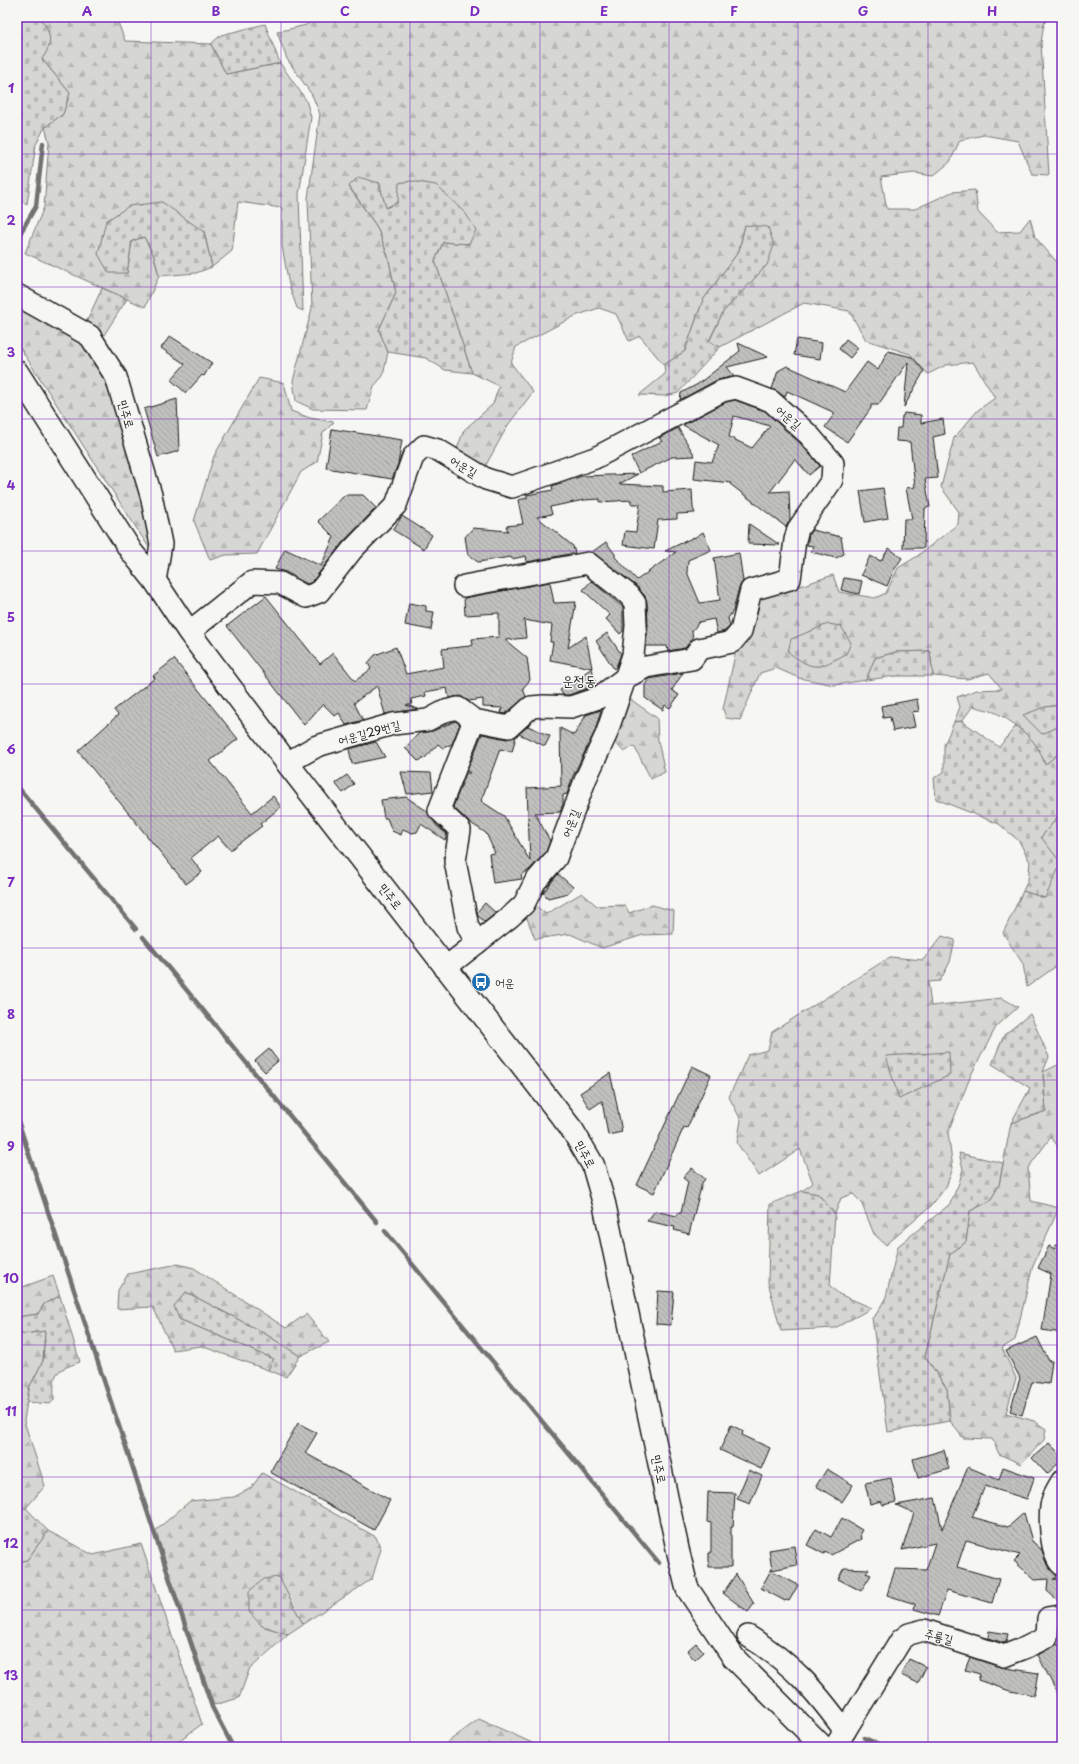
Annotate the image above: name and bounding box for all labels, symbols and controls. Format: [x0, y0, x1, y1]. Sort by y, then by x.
text: A [82, 1, 92, 20]
text: B [212, 1, 221, 20]
text: C [340, 1, 350, 20]
text: D [470, 1, 480, 20]
text: E [600, 1, 608, 20]
text: F [730, 1, 738, 20]
text: G [858, 1, 868, 20]
text: H [987, 1, 997, 20]
text: 1 [8, 78, 14, 97]
text: 2 [6, 210, 16, 229]
text: 3 [7, 342, 16, 361]
street label: 민주로 [114, 398, 140, 430]
street label: 어운길 [772, 401, 806, 434]
street label: 어운길 [447, 451, 481, 481]
text: 4 [7, 475, 16, 494]
text: 5 [7, 607, 15, 626]
district label: 운정동 [562, 670, 596, 691]
street label: 어운길29번길 [336, 715, 402, 749]
text: 6 [6, 739, 16, 758]
street label: 어운길 [556, 806, 584, 840]
text: 7 [7, 872, 15, 891]
street label: 민주로 [375, 879, 407, 913]
bus stop icon: 어운 [470, 971, 492, 993]
place label: 어운 [495, 973, 514, 991]
text: 8 [7, 1004, 15, 1023]
text: 9 [7, 1136, 15, 1155]
street label: 민주로 [571, 1137, 601, 1171]
text: 10 [3, 1268, 19, 1287]
text: 11 [5, 1401, 17, 1420]
street label: 민주로 [648, 1453, 672, 1485]
text: 12 [3, 1533, 19, 1552]
street label: 주룡길 [923, 1624, 956, 1648]
text: 13 [4, 1665, 19, 1684]

